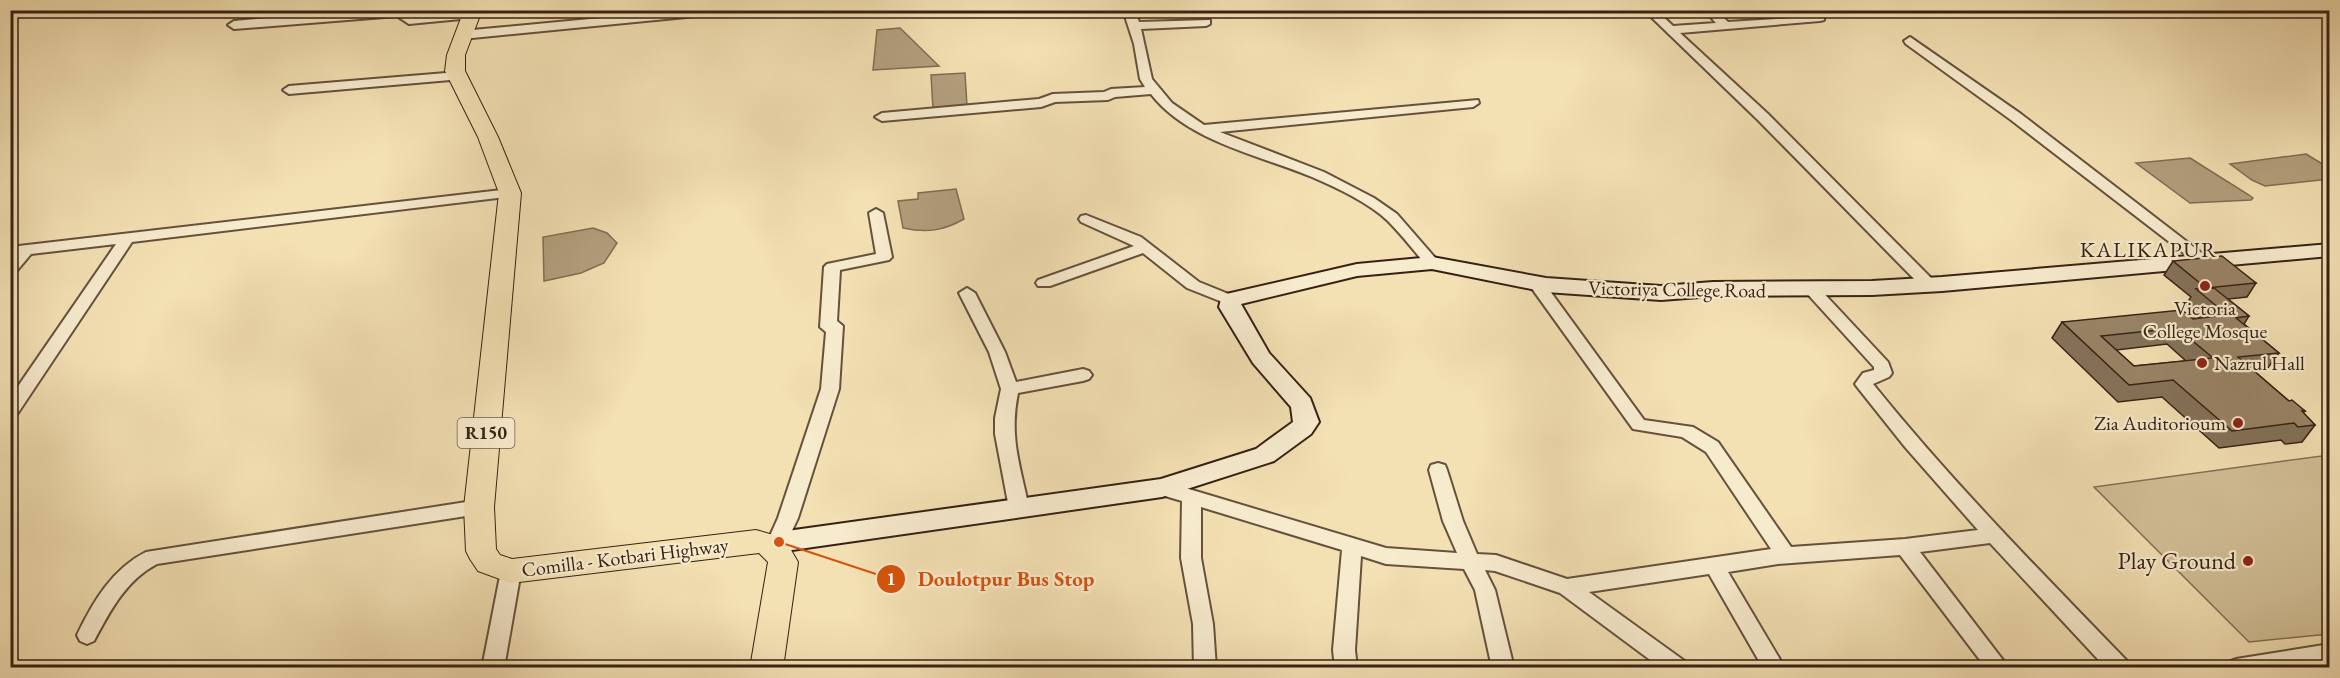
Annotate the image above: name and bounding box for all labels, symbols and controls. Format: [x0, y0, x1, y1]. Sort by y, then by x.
district label: KALIKAPUR [2080, 235, 2218, 264]
street label: Victoriya College Road [1588, 274, 1767, 304]
marker: Victoria College Mosque [2198, 279, 2212, 293]
place label: Victoria College Mosque [2143, 295, 2267, 344]
place label: Nazrul Hall [2214, 350, 2305, 376]
marker: Nazrul Hall [2195, 356, 2209, 370]
place label: Zia Auditorioum [2094, 410, 2226, 436]
marker: Zia Auditorioum [2231, 416, 2245, 430]
road number: R150 [458, 418, 514, 448]
street label: Comilla - Kotbari Highway [520, 531, 730, 583]
place label: Play Ground [2117, 545, 2237, 576]
marker: Play Ground [2241, 554, 2255, 568]
callout: Doulotpur Bus Stop [876, 559, 1107, 598]
text: Doulotpur Bus Stop [918, 565, 1095, 592]
text: 1 [886, 567, 896, 590]

